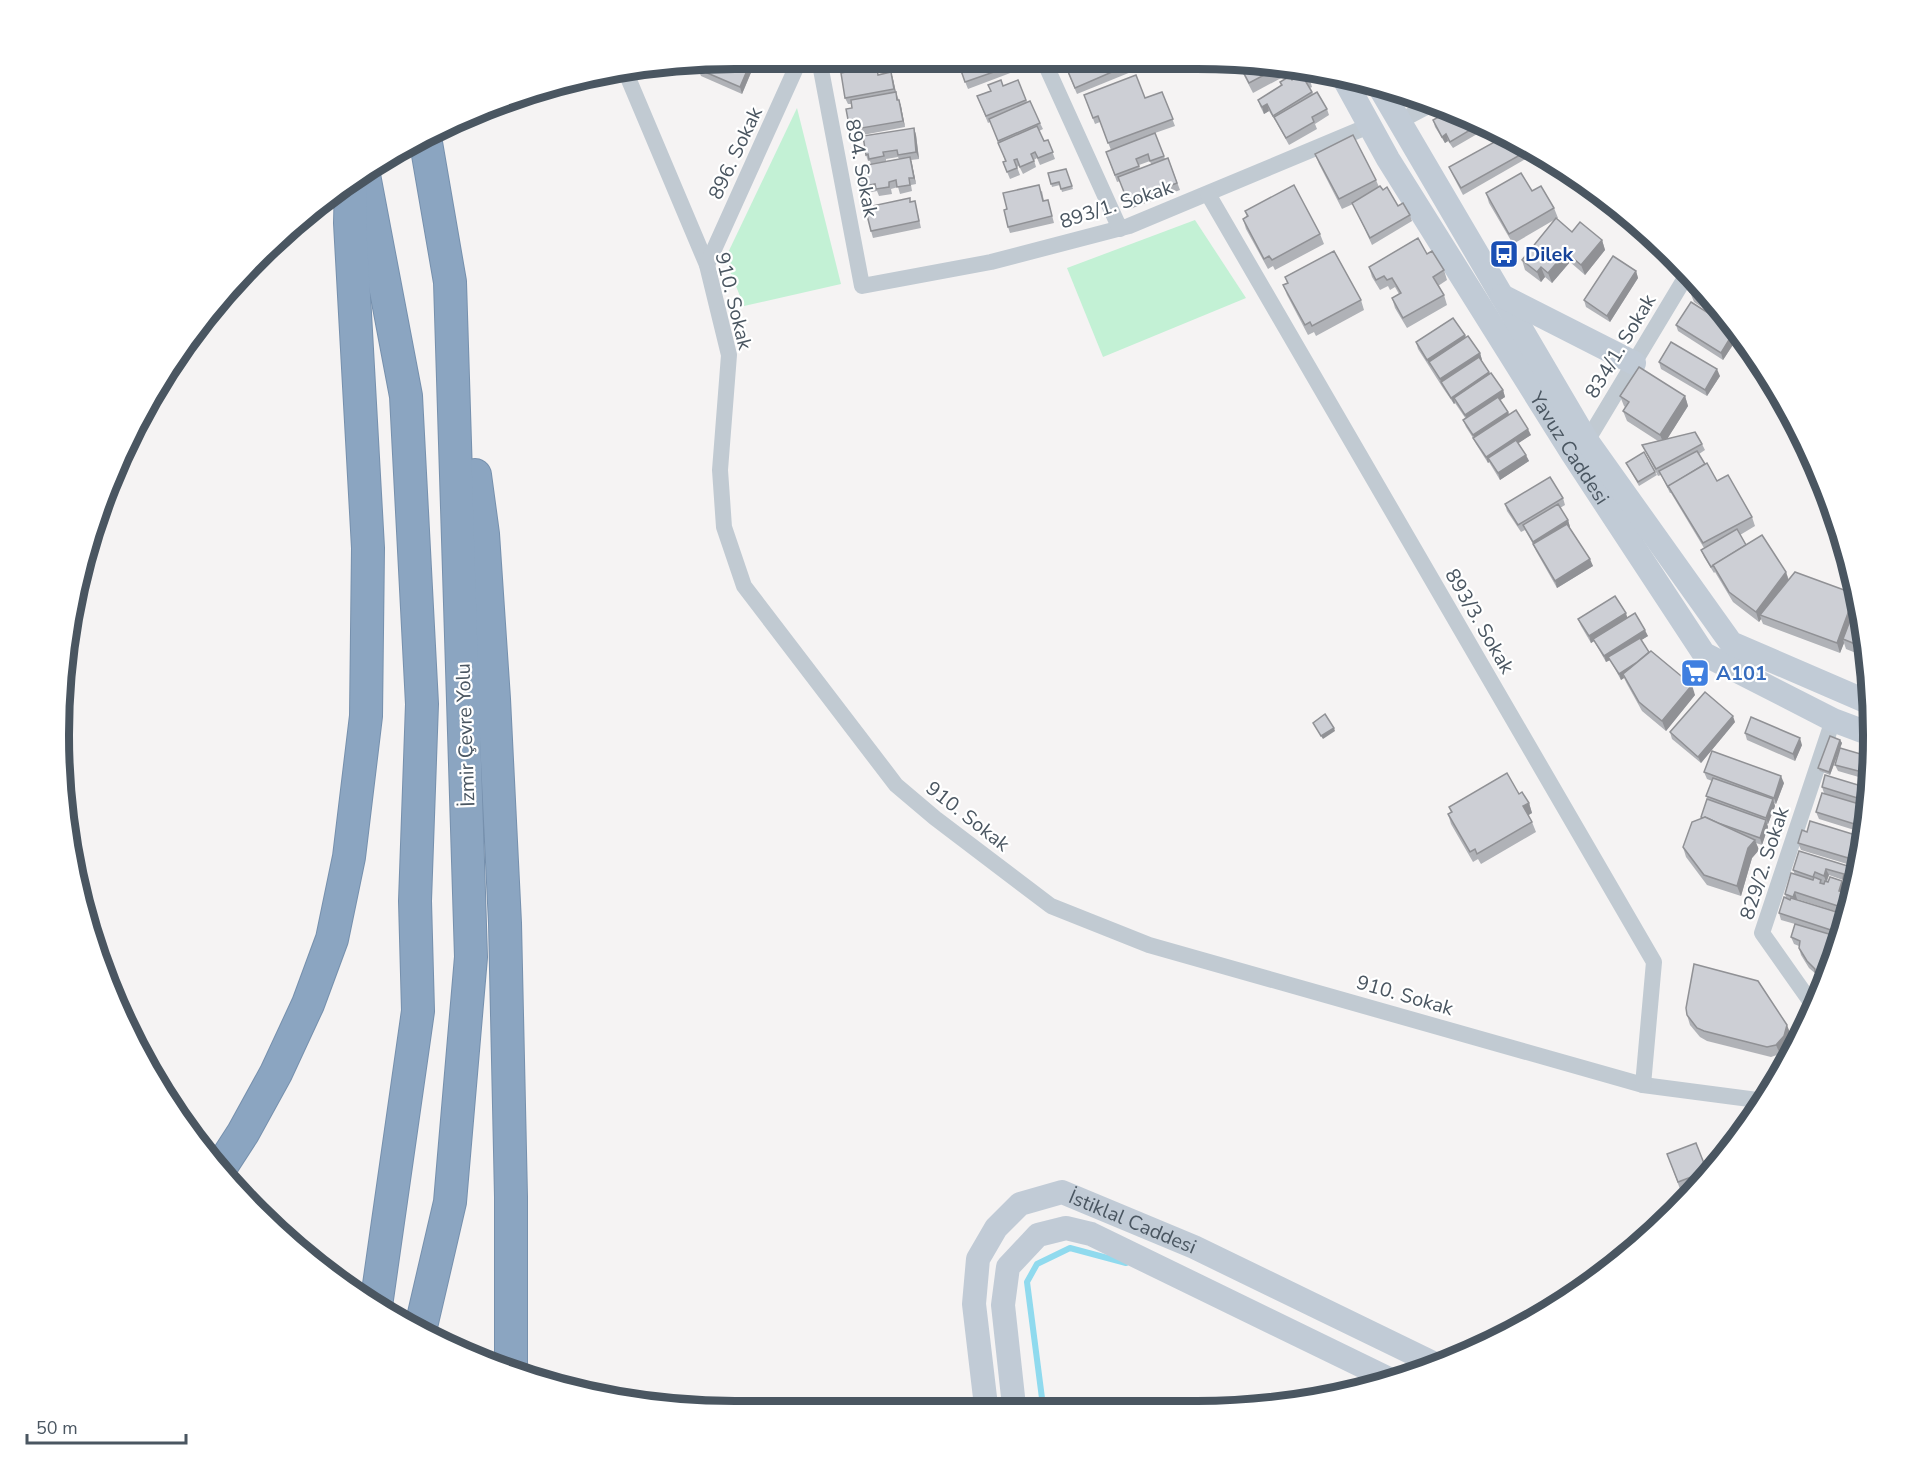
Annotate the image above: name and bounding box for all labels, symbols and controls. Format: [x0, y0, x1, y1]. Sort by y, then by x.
street label: 896. Sokak [702, 101, 769, 204]
street label: 894. Sokak [839, 117, 884, 221]
street label: 893/1. Sokak [1056, 173, 1177, 235]
bus stop icon: Dilek [1488, 238, 1520, 270]
place label: Dilek [1525, 241, 1574, 268]
street label: 910. Sokak [708, 250, 759, 354]
street label: 834/1. Sokak [1579, 288, 1663, 403]
street label: Yavuz Caddesi [1523, 386, 1615, 510]
street label: 893/3. Sokak [1439, 564, 1521, 680]
supermarket icon: A101 [1679, 657, 1711, 689]
place label: A101 [1716, 660, 1767, 687]
street label: İzmir Çevre Yolu [450, 663, 481, 807]
street label: 910. Sokak [920, 775, 1016, 858]
street label: 829/2. Sokak [1734, 802, 1796, 923]
street label: 910. Sokak [1353, 969, 1457, 1022]
street label: İstiklal Caddesi [1065, 1183, 1200, 1261]
scale bar [27, 1407, 186, 1445]
text: 50 m [36, 1416, 78, 1440]

